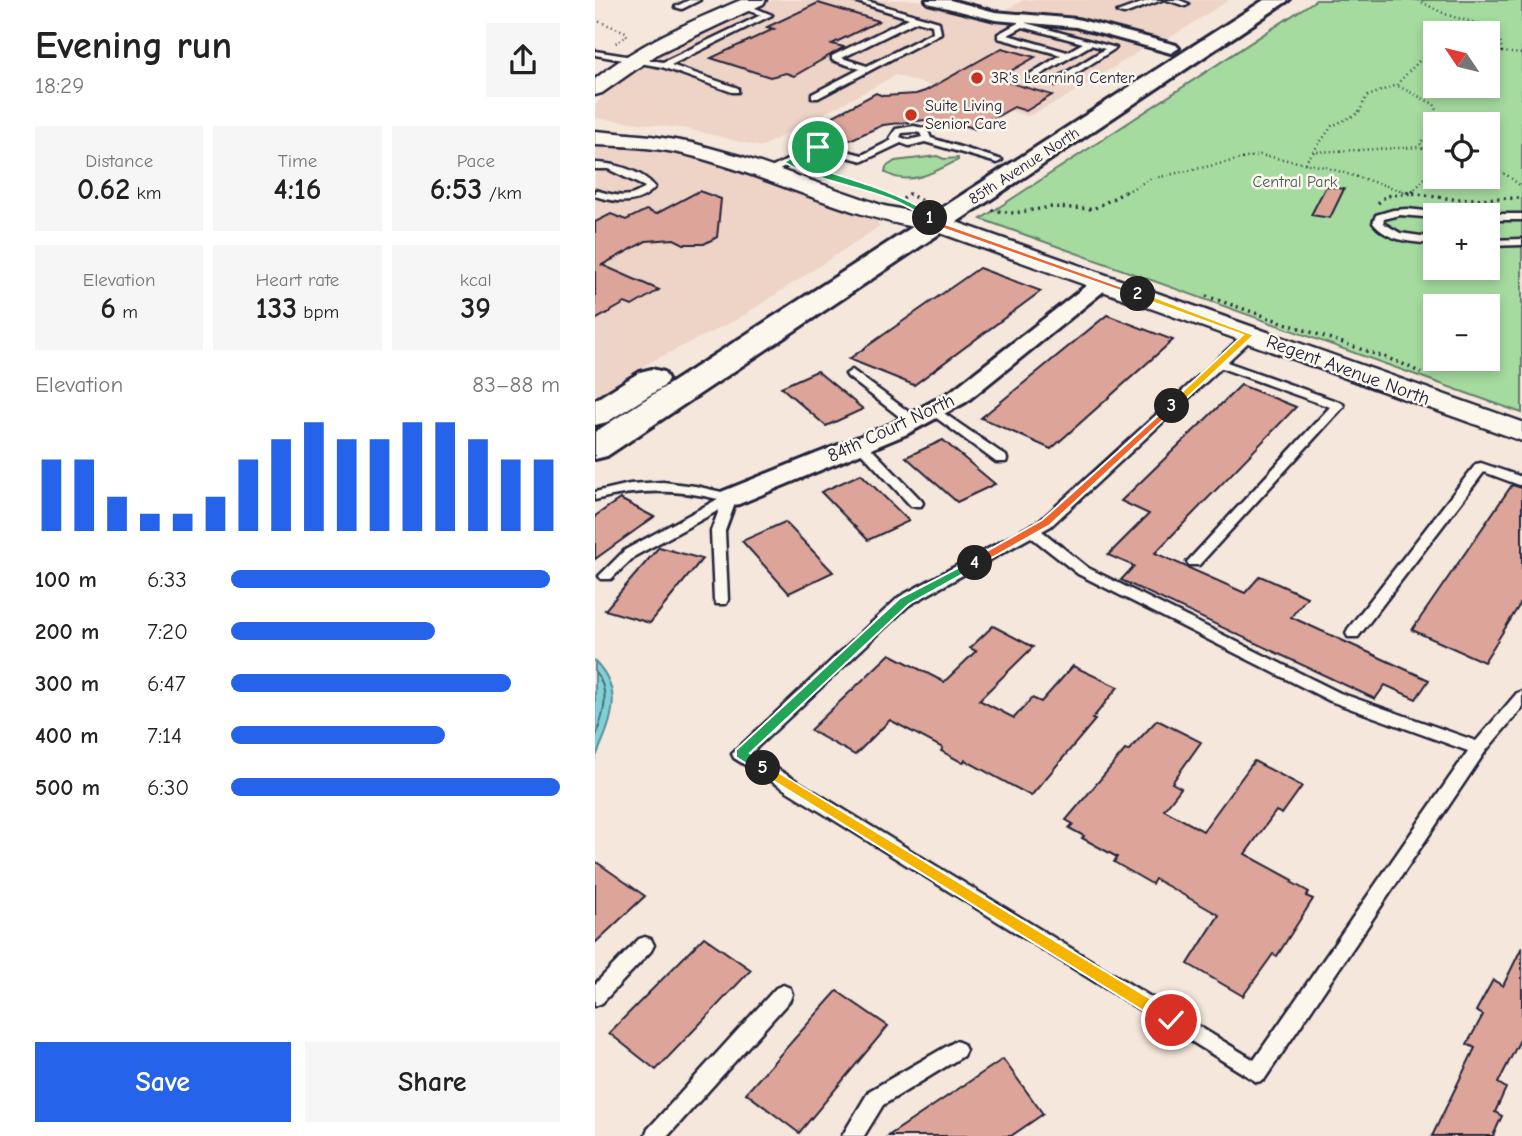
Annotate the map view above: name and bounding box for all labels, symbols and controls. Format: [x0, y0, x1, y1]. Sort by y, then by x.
north arrow [1423, 21, 1500, 98]
map controls [1423, 21, 1500, 371]
button: share [486, 23, 560, 97]
text: Evening run [35, 24, 232, 68]
place label: 3R's Learning Center [991, 69, 1135, 87]
marker: 3R's Learning Center [969, 70, 985, 86]
text: 18:29 [35, 72, 84, 99]
place label: Suite Living Senior Care [925, 97, 1007, 133]
marker: Suite Living Senior Care [903, 107, 919, 123]
button: locate [1423, 112, 1500, 189]
pin [788, 117, 848, 177]
street label: 85th Avenue North [965, 124, 1083, 208]
icon: arrive [799, 128, 837, 166]
text: Distance [85, 150, 153, 172]
text: Time [278, 150, 317, 172]
text: Pace [457, 150, 495, 172]
text: 0.62 [77, 172, 130, 207]
text: 4:16 [274, 172, 321, 207]
text: 6:53 [430, 172, 482, 207]
park label: Central Park [1252, 173, 1338, 191]
text: km [130, 182, 161, 204]
text: /km [482, 182, 522, 204]
pin: 1 [913, 200, 947, 235]
button: + [1423, 203, 1500, 280]
text: 1 [926, 206, 933, 228]
text: Elevation [83, 269, 156, 291]
text: Heart rate [256, 269, 339, 291]
text: kcal [460, 269, 492, 291]
pin: 2 [1121, 276, 1155, 312]
text: 2 [1133, 282, 1142, 304]
text: 6 [100, 291, 116, 326]
text: 133 [256, 291, 297, 326]
text: 39 [461, 291, 491, 326]
button: − [1423, 294, 1500, 371]
text: m [116, 301, 138, 323]
text: bpm [297, 301, 339, 323]
street label: Regent Avenue North [1263, 330, 1433, 410]
text: Elevation [35, 371, 123, 398]
text: 83–88 m [472, 371, 560, 398]
pin: 3 [1155, 388, 1189, 424]
street label: 84th Court North [824, 389, 958, 467]
text: 3 [1167, 394, 1176, 416]
pin: 4 [957, 546, 993, 580]
text: 4 [970, 551, 979, 573]
text: 100 m [35, 566, 97, 593]
text: 6:33 [147, 566, 187, 593]
text: 200 m [35, 618, 99, 645]
text: 7:20 [147, 618, 188, 645]
text: 300 m [35, 670, 99, 697]
text: 6:47 [147, 670, 186, 697]
text: 400 m [35, 722, 99, 749]
text: 7:14 [147, 722, 182, 749]
pin: 5 [745, 750, 781, 786]
text: 5 [757, 756, 768, 778]
text: 500 m [35, 774, 100, 801]
text: 6:30 [147, 774, 189, 801]
pin [1141, 990, 1201, 1050]
icon: check [1152, 1001, 1190, 1039]
button: Save [35, 1042, 291, 1122]
button: Share [305, 1042, 560, 1122]

